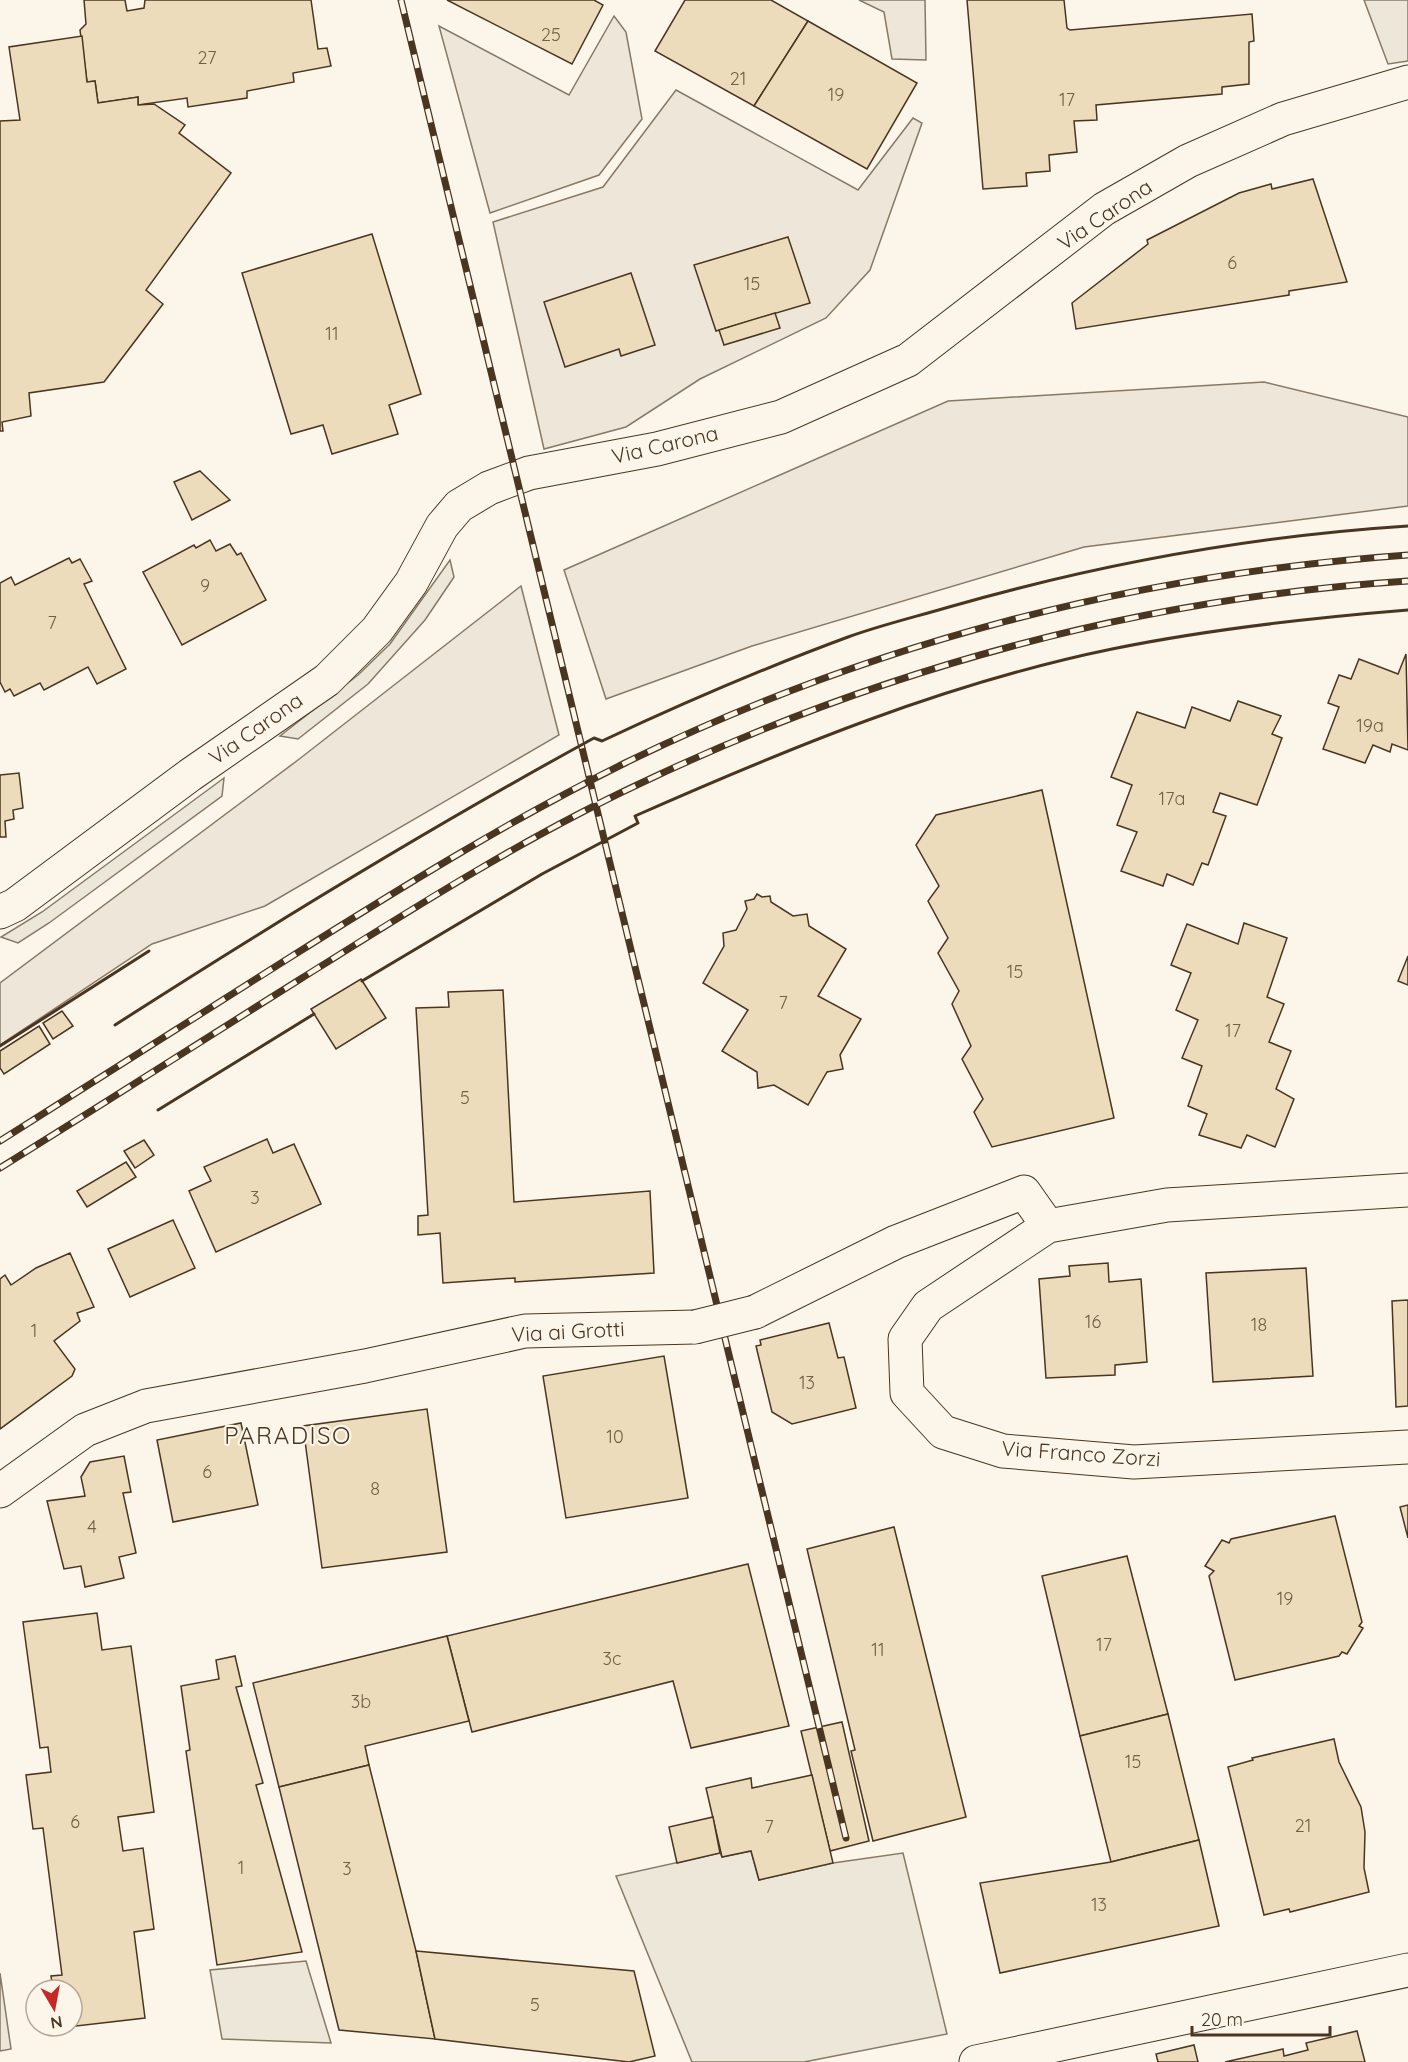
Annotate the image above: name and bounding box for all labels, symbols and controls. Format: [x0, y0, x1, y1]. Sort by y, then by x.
house number: 25 [541, 23, 561, 46]
house number: 27 [198, 46, 216, 69]
house number: 21 [730, 67, 746, 90]
house number: 19 [828, 83, 844, 106]
house number: 17 [1059, 88, 1075, 111]
street label: Via Carona [1052, 173, 1157, 255]
house number: 6 [1227, 251, 1237, 274]
house number: 15 [744, 272, 760, 295]
house number: 11 [325, 322, 339, 345]
street label: Via Carona [609, 419, 721, 469]
house number: 9 [200, 574, 210, 597]
house number: 7 [47, 611, 57, 634]
street label: Via Carona [204, 686, 307, 770]
house number: 19a [1356, 714, 1384, 737]
house number: 17a [1159, 787, 1185, 810]
house number: 15 [1007, 960, 1023, 983]
house number: 7 [778, 991, 788, 1014]
house number: 17 [1225, 1019, 1241, 1042]
house number: 5 [460, 1086, 470, 1109]
house number: 3 [250, 1186, 260, 1209]
house number: 16 [1085, 1310, 1101, 1333]
house number: 18 [1251, 1313, 1267, 1336]
street label: Via ai Grotti [511, 1315, 625, 1347]
house number: 1 [31, 1319, 37, 1342]
house number: 13 [799, 1371, 815, 1394]
district label: PARADISO [224, 1420, 352, 1450]
house number: 10 [606, 1425, 624, 1448]
street label: Via Franco Zorzi [1001, 1434, 1161, 1472]
house number: 6 [202, 1460, 212, 1483]
house number: 8 [370, 1477, 380, 1500]
house number: 4 [87, 1515, 97, 1538]
house number: 19 [1277, 1587, 1293, 1610]
house number: 17 [1096, 1633, 1112, 1656]
house number: 11 [871, 1638, 885, 1661]
house number: 3c [603, 1647, 621, 1670]
house number: 3b [351, 1690, 371, 1713]
house number: 15 [1125, 1750, 1141, 1773]
house number: 6 [70, 1810, 80, 1833]
house number: 21 [1295, 1814, 1311, 1837]
house number: 7 [764, 1815, 774, 1838]
house number: 1 [238, 1856, 244, 1879]
house number: 3 [342, 1857, 352, 1880]
house number: 13 [1091, 1893, 1107, 1916]
north arrow [24, 1978, 84, 2038]
house number: 5 [530, 1993, 540, 2016]
scale bar [1192, 1999, 1330, 2037]
text: 20 m [1201, 2008, 1243, 2031]
text: N [49, 2012, 64, 2034]

